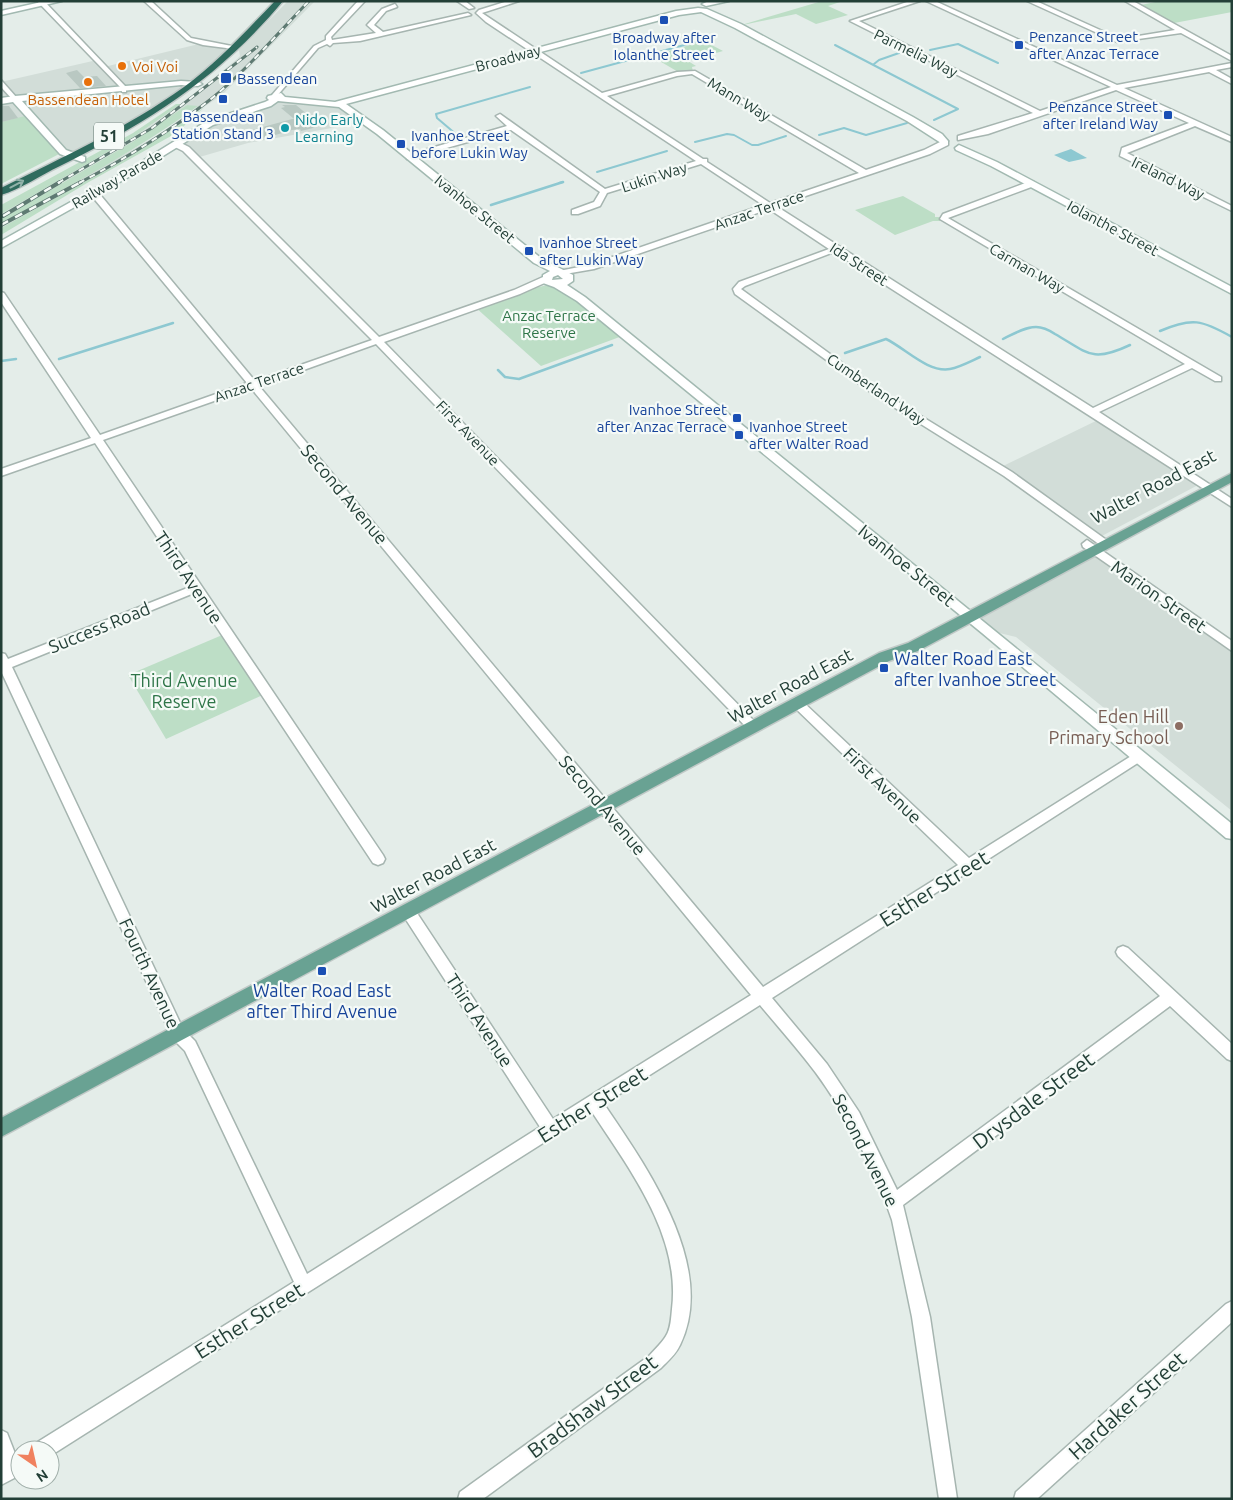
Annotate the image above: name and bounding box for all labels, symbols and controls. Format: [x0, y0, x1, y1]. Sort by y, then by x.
marker: Broadway after Iolanthe Street [658, 14, 670, 26]
street label: Parmelia Way [872, 25, 960, 81]
place label: Penzance Street after Anzac Terrace [1029, 28, 1159, 62]
place label: Broadway after Iolanthe Street [612, 29, 716, 63]
marker: Penzance Street after Anzac Terrace [1013, 39, 1025, 51]
street label: Broadway [473, 41, 543, 75]
place label: Voi Voi [132, 58, 178, 75]
marker: Voi Voi [116, 60, 128, 72]
place label: Bassendean [237, 70, 317, 87]
marker: Bassendean [219, 71, 233, 85]
street label: Mann Way [705, 74, 773, 124]
marker: Bassendean Hotel [82, 76, 94, 88]
place label: Bassendean Hotel [27, 91, 149, 108]
marker: Bassendean Station Stand 3 [217, 93, 229, 105]
place label: Penzance Street after Ireland Way [1043, 98, 1158, 132]
place label: Bassendean Station Stand 3 [172, 108, 274, 142]
marker: Penzance Street after Ireland Way [1162, 109, 1174, 121]
place label: Nido Early Learning [295, 111, 363, 145]
road number: 51 [94, 122, 124, 150]
marker: Nido Early Learning [279, 122, 291, 134]
place label: Ivanhoe Street before Lukin Way [411, 127, 528, 161]
marker: Ivanhoe Street before Lukin Way [395, 138, 407, 150]
street label: Railway Parade [69, 146, 165, 212]
street label: Ireland Way [1129, 153, 1207, 203]
street label: Lukin Way [619, 158, 689, 196]
street label: Ivanhoe Street [431, 171, 519, 247]
one-way arrow [9, 179, 24, 188]
street label: Anzac Terrace [712, 187, 806, 233]
street label: Iolanthe Street [1064, 197, 1162, 259]
place label: Ivanhoe Street after Lukin Way [539, 234, 644, 268]
street label: Ida Street [827, 239, 891, 289]
street label: Carman Way [986, 240, 1068, 296]
marker: Ivanhoe Street after Lukin Way [523, 245, 535, 257]
park label: Anzac Terrace Reserve [502, 307, 596, 341]
street label: Cumberland Way [824, 350, 928, 428]
street label: Anzac Terrace [212, 359, 306, 405]
street label: First Avenue [433, 397, 503, 469]
place label: Ivanhoe Street after Anzac Terrace [597, 401, 727, 435]
marker: Ivanhoe Street after Anzac Terrace [731, 412, 743, 424]
place label: Ivanhoe Street after Walter Road [749, 418, 869, 452]
marker: Ivanhoe Street after Walter Road [733, 429, 745, 441]
street label: Second Avenue [298, 440, 392, 548]
street label: Walter Road East [1087, 445, 1219, 527]
street label: Ivanhoe Street [855, 520, 959, 610]
street label: Third Avenue [151, 527, 227, 627]
street label: Marion Street [1108, 556, 1210, 636]
street label: Success Road [45, 598, 153, 656]
street label: Walter Road East [724, 644, 856, 726]
place label: Walter Road East after Ivanhoe Street [894, 648, 1056, 689]
marker: Walter Road East after Ivanhoe Street [878, 662, 890, 674]
park label: Third Avenue Reserve [131, 670, 237, 711]
place label: Eden Hill Primary School [1048, 706, 1169, 747]
marker: Eden Hill Primary School [1173, 720, 1185, 732]
street label: First Avenue [840, 743, 926, 827]
street label: Second Avenue [556, 751, 650, 859]
street label: Walter Road East [367, 834, 499, 916]
street label: Esther Street [875, 845, 993, 931]
street label: Fourth Avenue [116, 915, 184, 1031]
marker: Walter Road East after Third Avenue [316, 965, 328, 977]
street label: Third Avenue [443, 970, 517, 1070]
place label: Walter Road East after Third Avenue [247, 980, 397, 1021]
street label: Drysdale Street [967, 1046, 1099, 1154]
street label: Esther Street [533, 1061, 651, 1147]
street label: Second Avenue [829, 1090, 903, 1210]
street label: Esther Street [190, 1277, 308, 1363]
street label: Hardaker Street [1063, 1346, 1191, 1464]
street label: Bradshaw Street [522, 1349, 662, 1463]
north arrow [10, 1440, 60, 1490]
text: N [33, 1466, 51, 1485]

